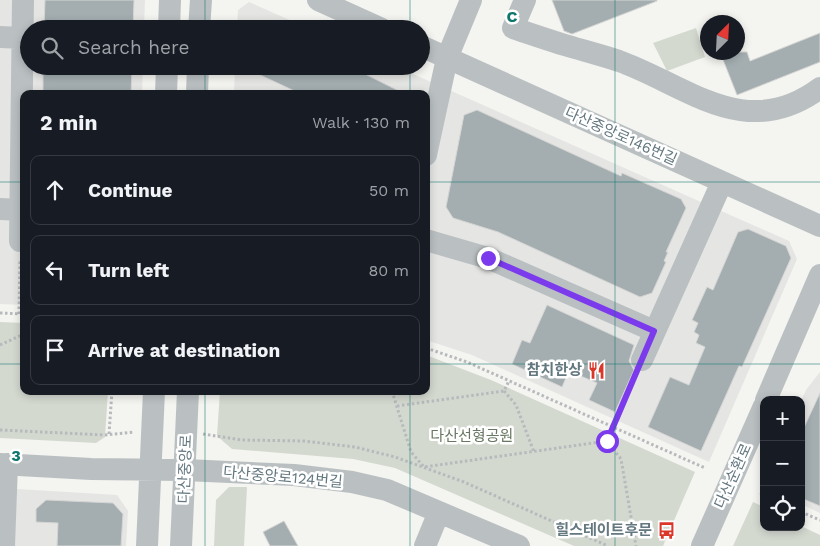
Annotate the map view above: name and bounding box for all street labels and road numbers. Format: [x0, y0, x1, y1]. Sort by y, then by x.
street label: 다산중앙로146번길 [562, 103, 680, 169]
street label: 다산중앙로 [175, 434, 195, 504]
street label: 다산순환로 [711, 441, 755, 511]
street label: 다산중앙로124번길 [222, 463, 344, 491]

